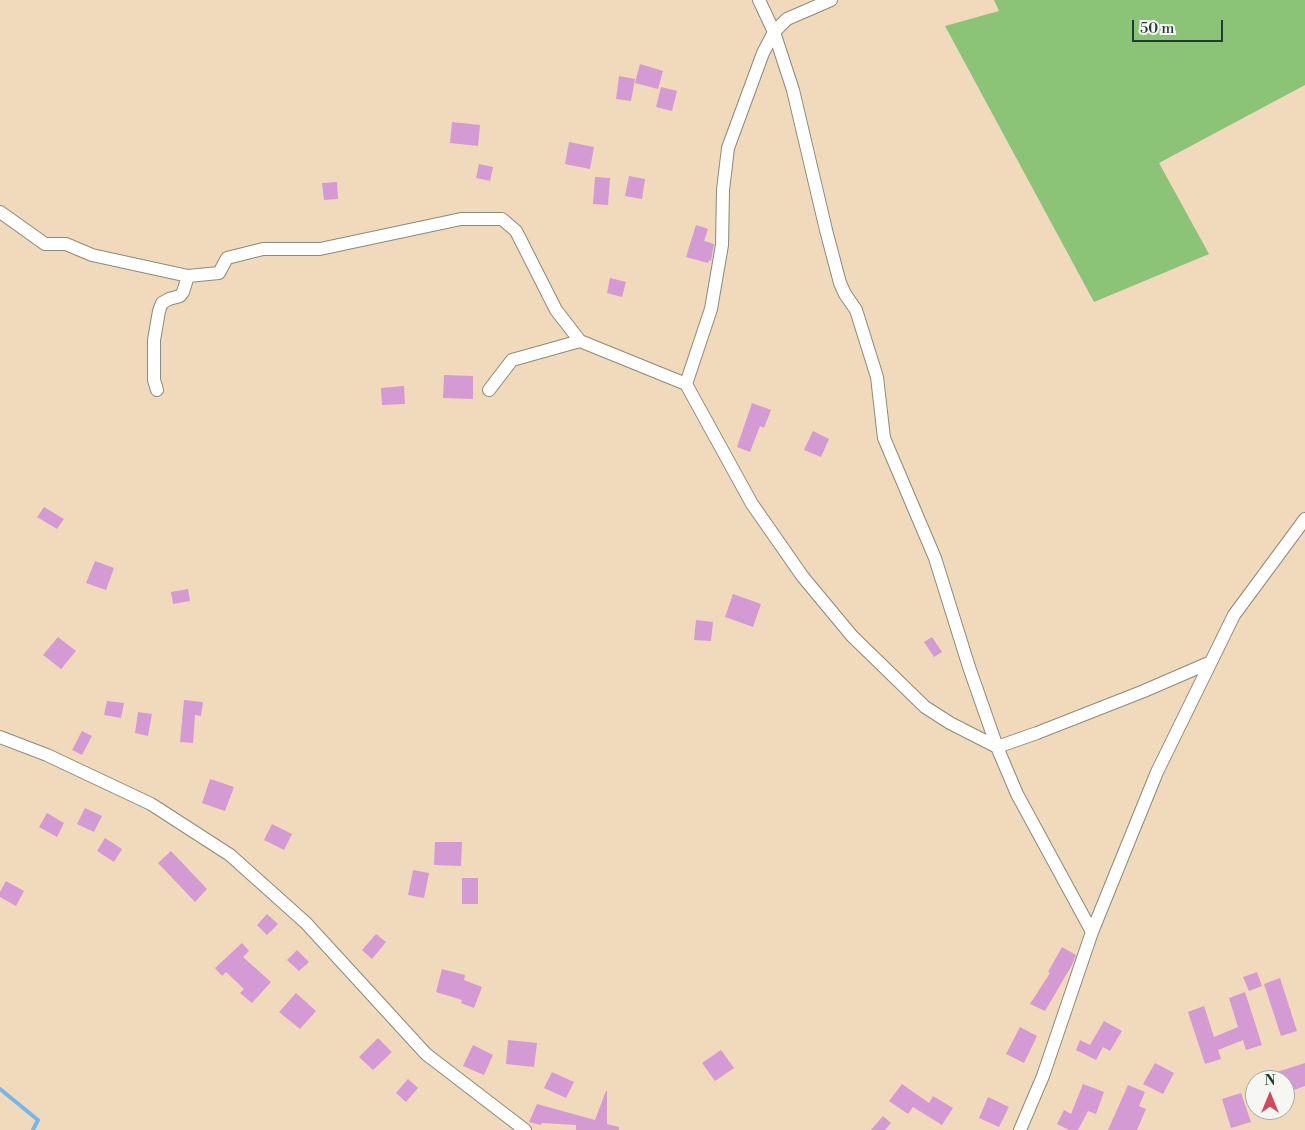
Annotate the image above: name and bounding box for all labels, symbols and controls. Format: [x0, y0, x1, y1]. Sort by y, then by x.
scale bar [1135, 10, 1226, 42]
text: 50 m [1140, 19, 1174, 38]
north arrow [1245, 1070, 1295, 1120]
text: N [1264, 1072, 1276, 1090]

